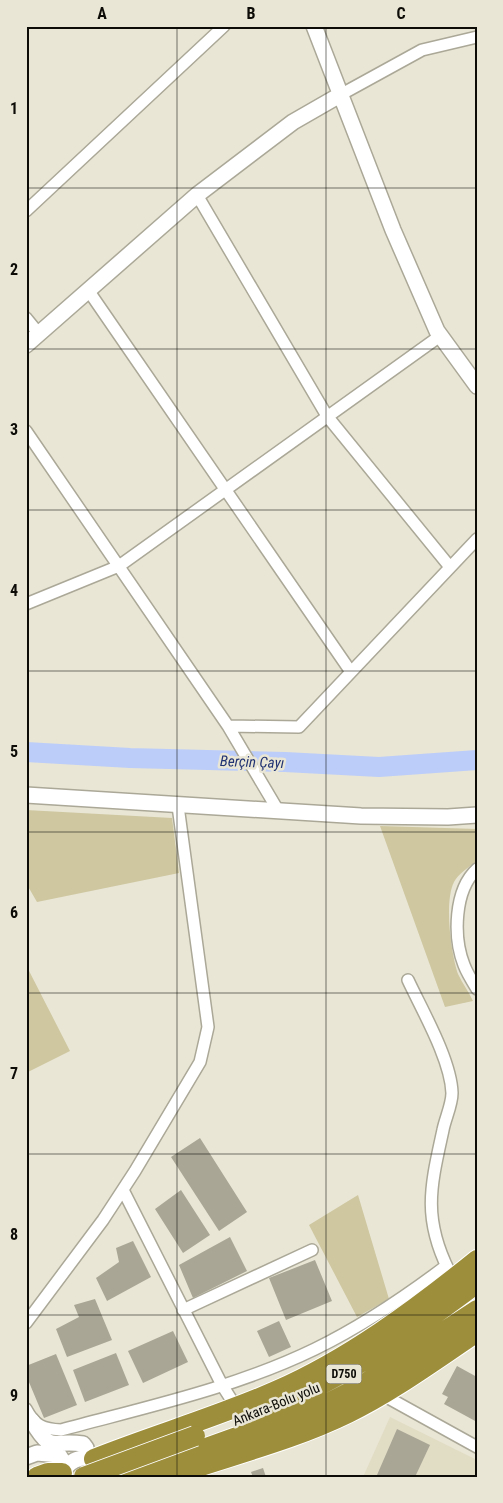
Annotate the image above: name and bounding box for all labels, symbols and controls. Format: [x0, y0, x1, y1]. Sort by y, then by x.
text: A [97, 4, 107, 23]
text: B [247, 4, 256, 23]
text: C [396, 4, 406, 23]
text: 1 [10, 99, 18, 118]
text: 2 [10, 260, 18, 279]
text: 3 [10, 420, 18, 439]
text: 4 [10, 581, 18, 600]
text: 5 [10, 742, 18, 761]
water label: Berçin Çayı [220, 752, 284, 772]
text: 6 [10, 903, 18, 922]
text: 7 [10, 1064, 18, 1083]
text: 8 [10, 1225, 18, 1244]
road number: D750 [326, 1365, 362, 1384]
street label: Ankara-Bolu yolu [230, 1379, 322, 1429]
text: 9 [10, 1386, 18, 1405]

